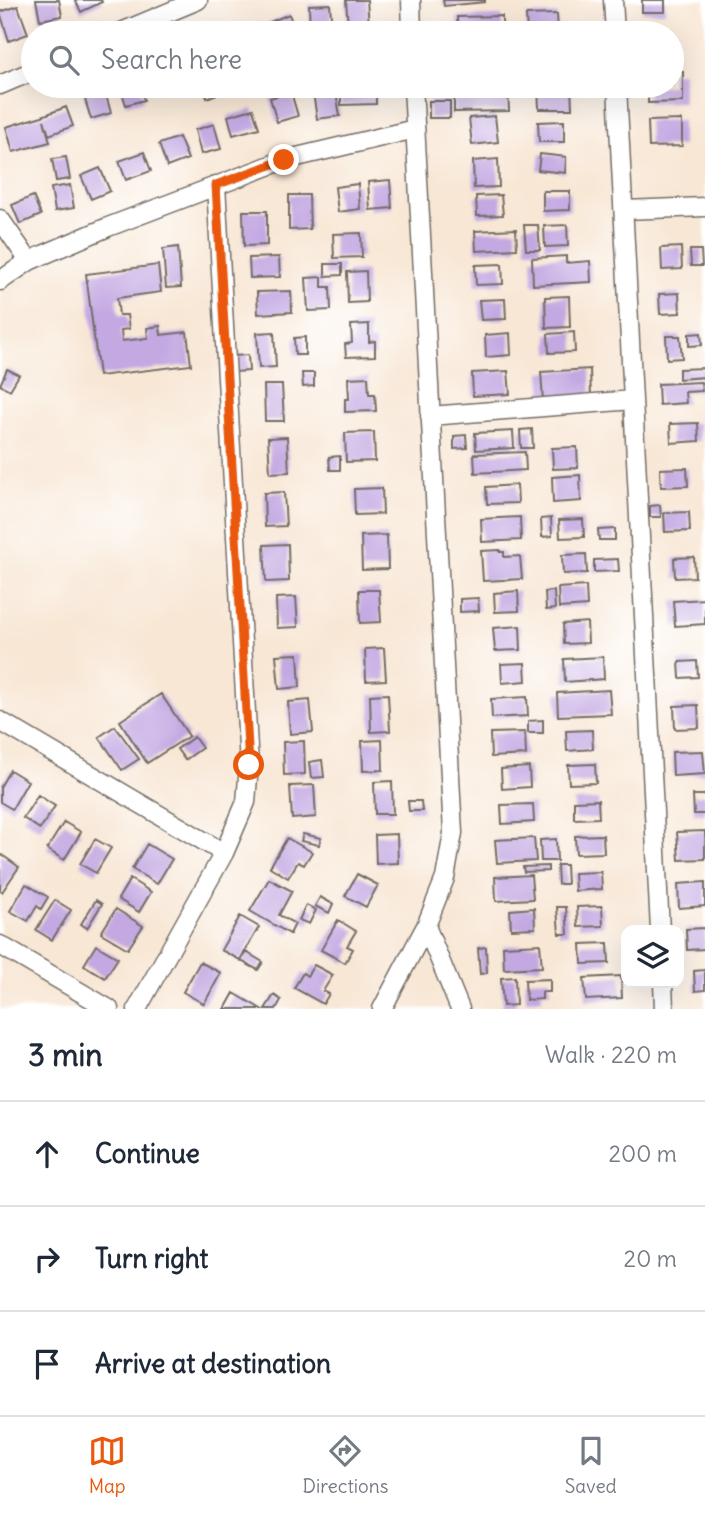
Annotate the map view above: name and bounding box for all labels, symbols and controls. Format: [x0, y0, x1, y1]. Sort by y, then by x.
search box [21, 21, 684, 98]
icon: search [45, 41, 83, 79]
text: Search here [101, 43, 242, 76]
route end [268, 144, 299, 175]
route start [233, 749, 264, 780]
map controls [621, 925, 684, 988]
button: layers [621, 925, 684, 988]
text: 3 min [28, 1036, 103, 1074]
text: Walk · 220 m [545, 1040, 677, 1069]
icon: ahead [28, 1135, 66, 1173]
text: Continue [95, 1137, 200, 1170]
text: 200 m [608, 1139, 677, 1168]
icon: right [28, 1240, 66, 1278]
text: Turn right [95, 1242, 208, 1275]
text: 20 m [624, 1244, 677, 1273]
icon: arrive [28, 1345, 66, 1383]
text: Arrive at destination [95, 1347, 331, 1380]
tab: Map [88, 1432, 126, 1498]
tab: Directions [303, 1432, 388, 1498]
tab: Saved [565, 1432, 617, 1498]

